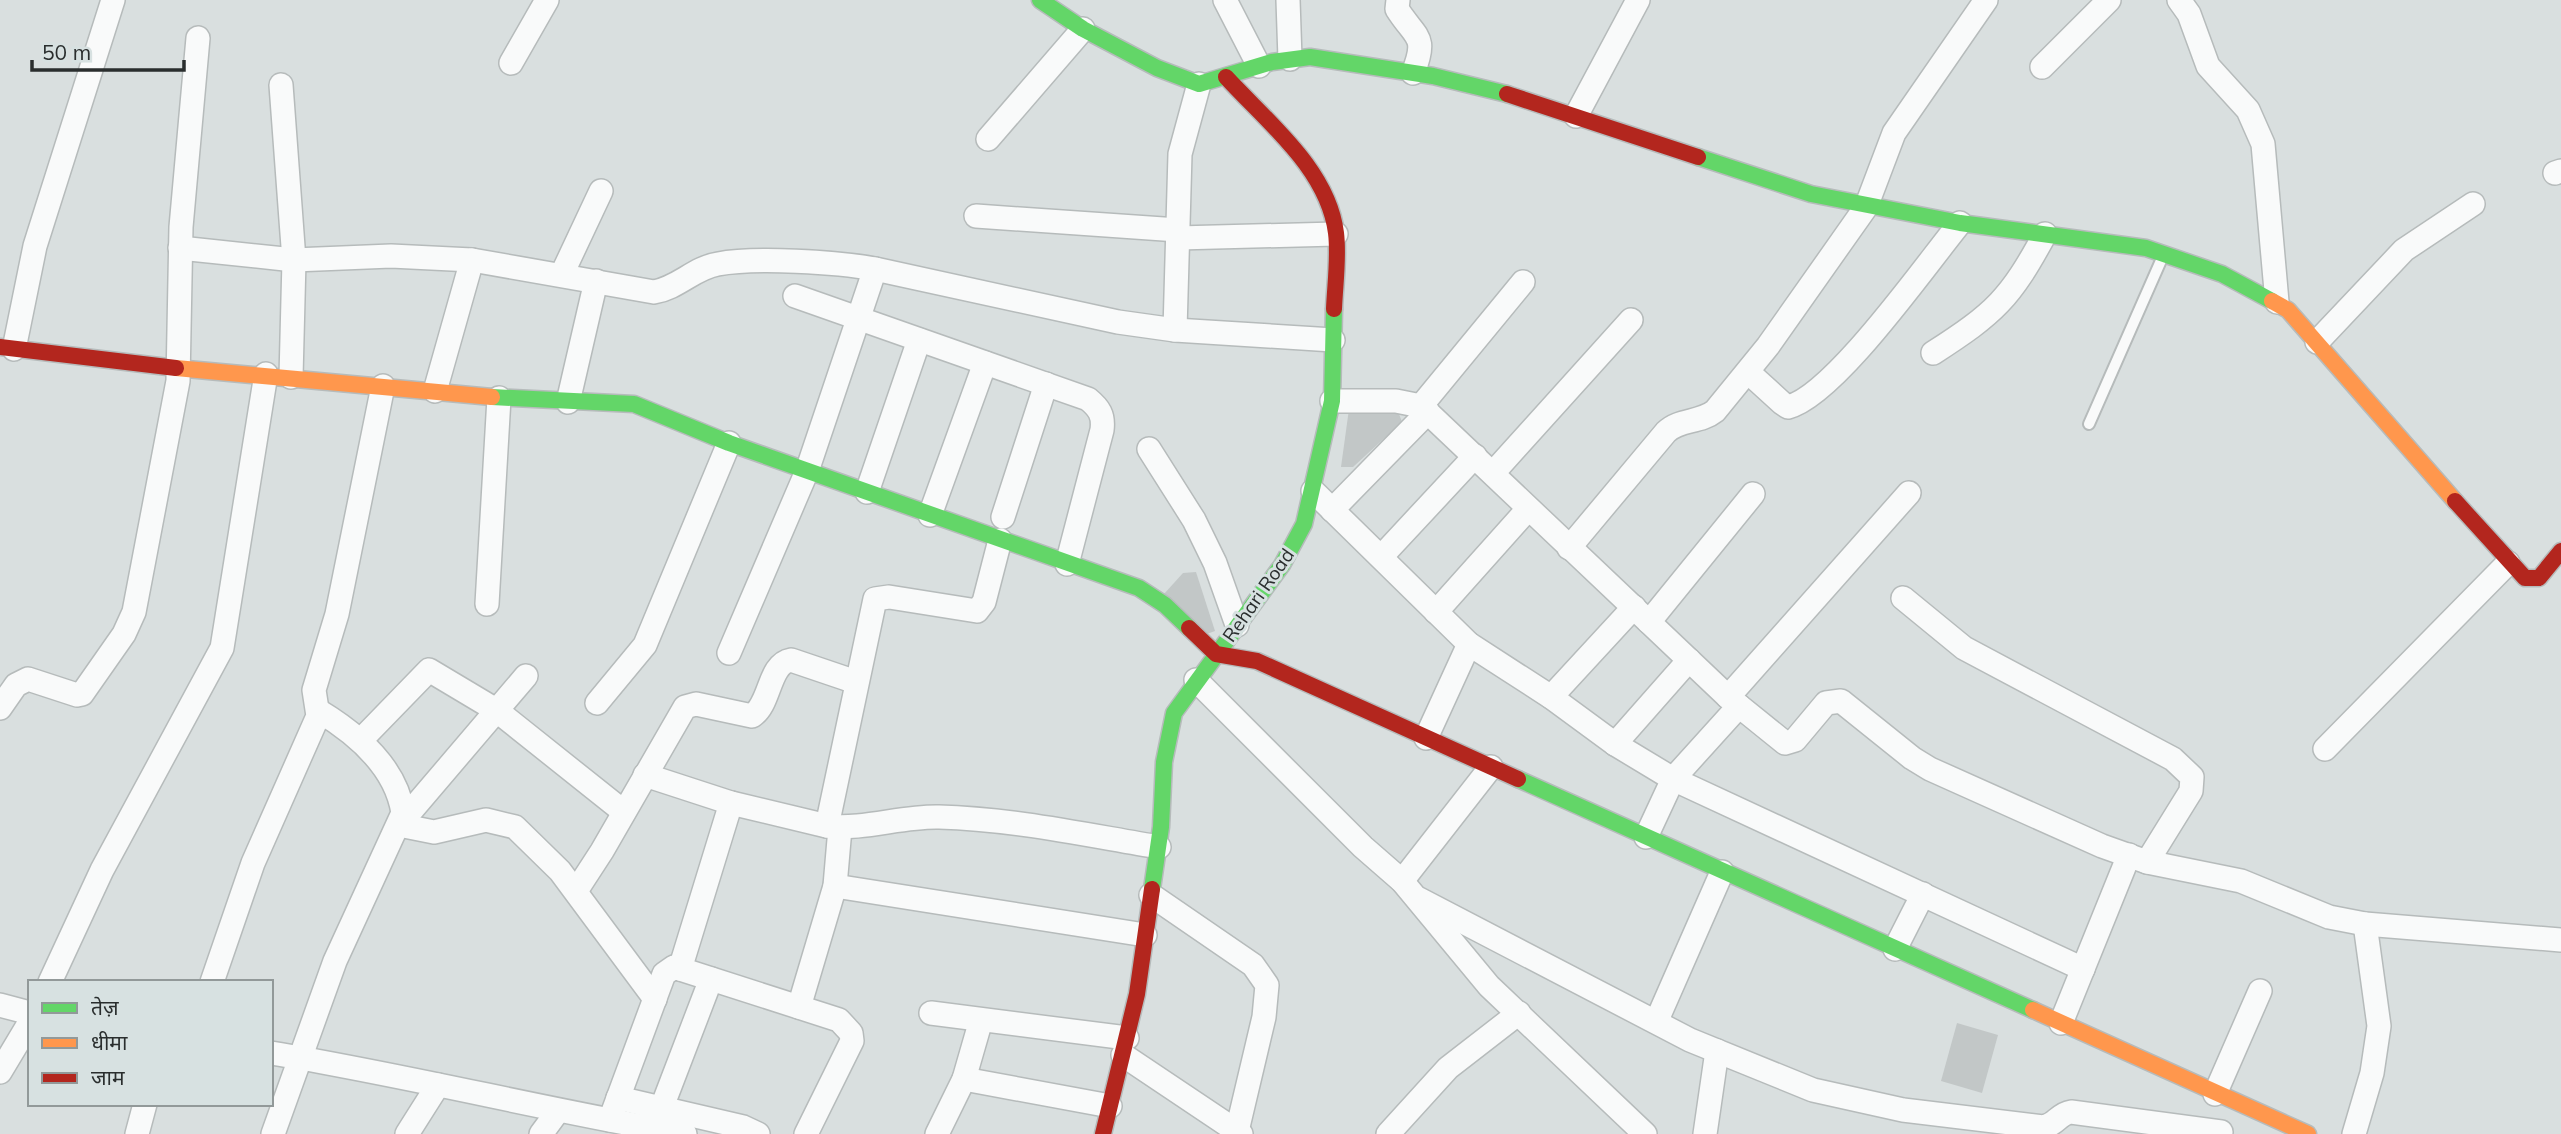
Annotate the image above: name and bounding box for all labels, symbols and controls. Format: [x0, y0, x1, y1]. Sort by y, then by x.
scale bar [32, 28, 184, 72]
text: 50 m [42, 39, 91, 65]
street label: Rehari Road [1217, 544, 1299, 646]
legend [28, 980, 273, 1106]
text: तेज़ [91, 994, 119, 1020]
text: धीमा [91, 1029, 128, 1055]
text: जाम [91, 1064, 125, 1090]

